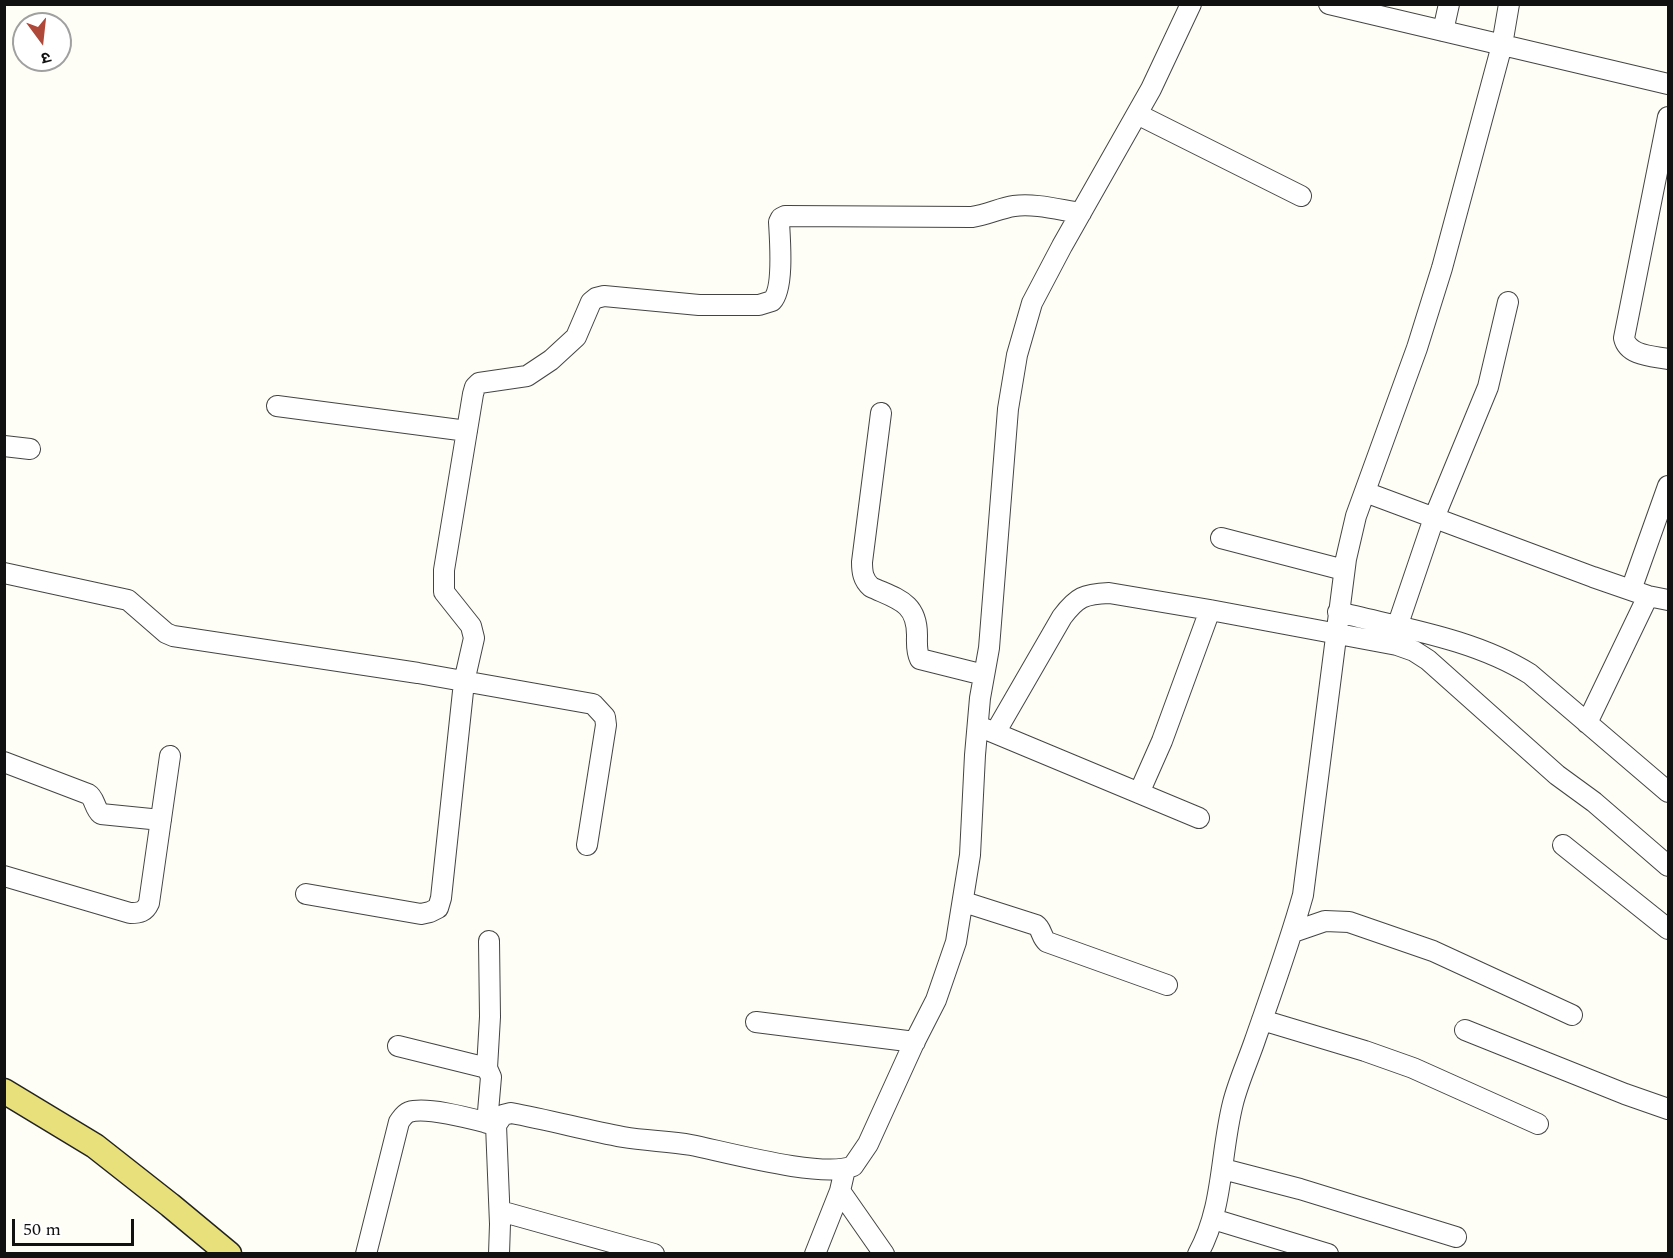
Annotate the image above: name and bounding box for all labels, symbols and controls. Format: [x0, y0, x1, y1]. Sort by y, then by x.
north arrow [12, 12, 72, 72]
text: उ [39, 45, 54, 70]
scale bar [15, 1207, 136, 1245]
text: 50 m [23, 1216, 61, 1243]

